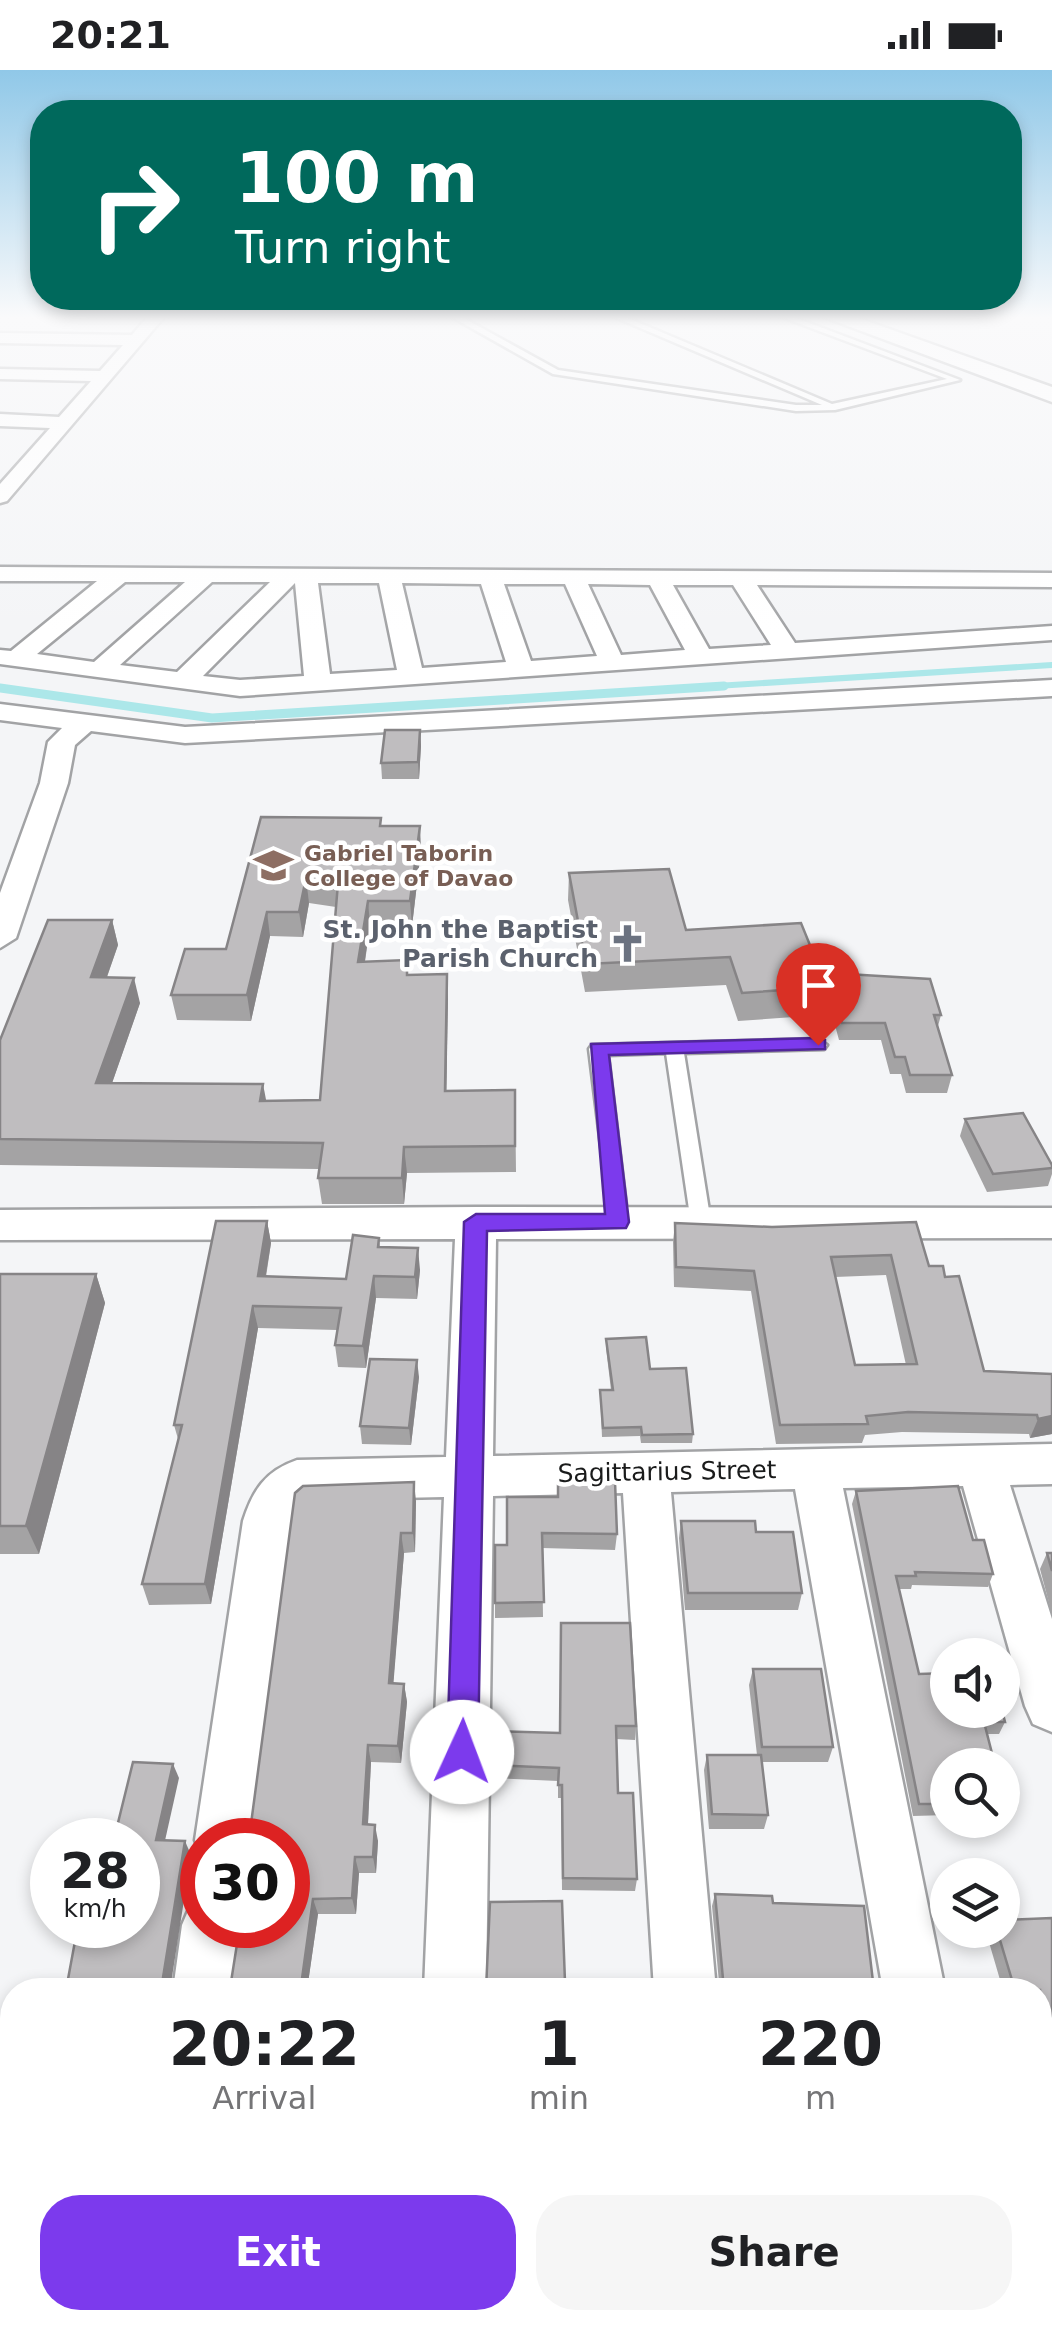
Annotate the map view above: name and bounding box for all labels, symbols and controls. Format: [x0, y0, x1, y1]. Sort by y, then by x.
text: 20:21 [50, 13, 171, 57]
text: 100 m [235, 137, 478, 219]
icon: right [70, 140, 200, 270]
text: Turn right [235, 221, 450, 274]
place label: Gabriel Taborin College of Davao [304, 841, 513, 891]
school or university icon: Gabriel Taborin College of Davao [253, 845, 295, 887]
place label: St. John the Baptist Parish Church [322, 915, 598, 973]
church icon: St. John the Baptist Parish Church [607, 922, 649, 964]
pin [776, 943, 861, 1046]
icon: arrive [791, 958, 846, 1013]
street label: Sagittarius Street [557, 1455, 777, 1488]
map controls [930, 1638, 1020, 1948]
button: sound [930, 1638, 1020, 1728]
position arrow [410, 1700, 514, 1804]
button: search [930, 1748, 1020, 1838]
speed limit sign: 30 [180, 1818, 310, 1948]
text: 28 [60, 1842, 130, 1900]
button: layers [930, 1858, 1020, 1948]
text: km/h [63, 1894, 127, 1923]
text: 20:22 [169, 2009, 360, 2079]
text: 1 [538, 2009, 580, 2079]
text: 220 [758, 2009, 883, 2079]
text: Arrival [212, 2079, 316, 2117]
text: min [529, 2079, 589, 2117]
text: m [805, 2079, 836, 2117]
button: Exit [40, 2195, 516, 2310]
button: Share [536, 2195, 1012, 2310]

